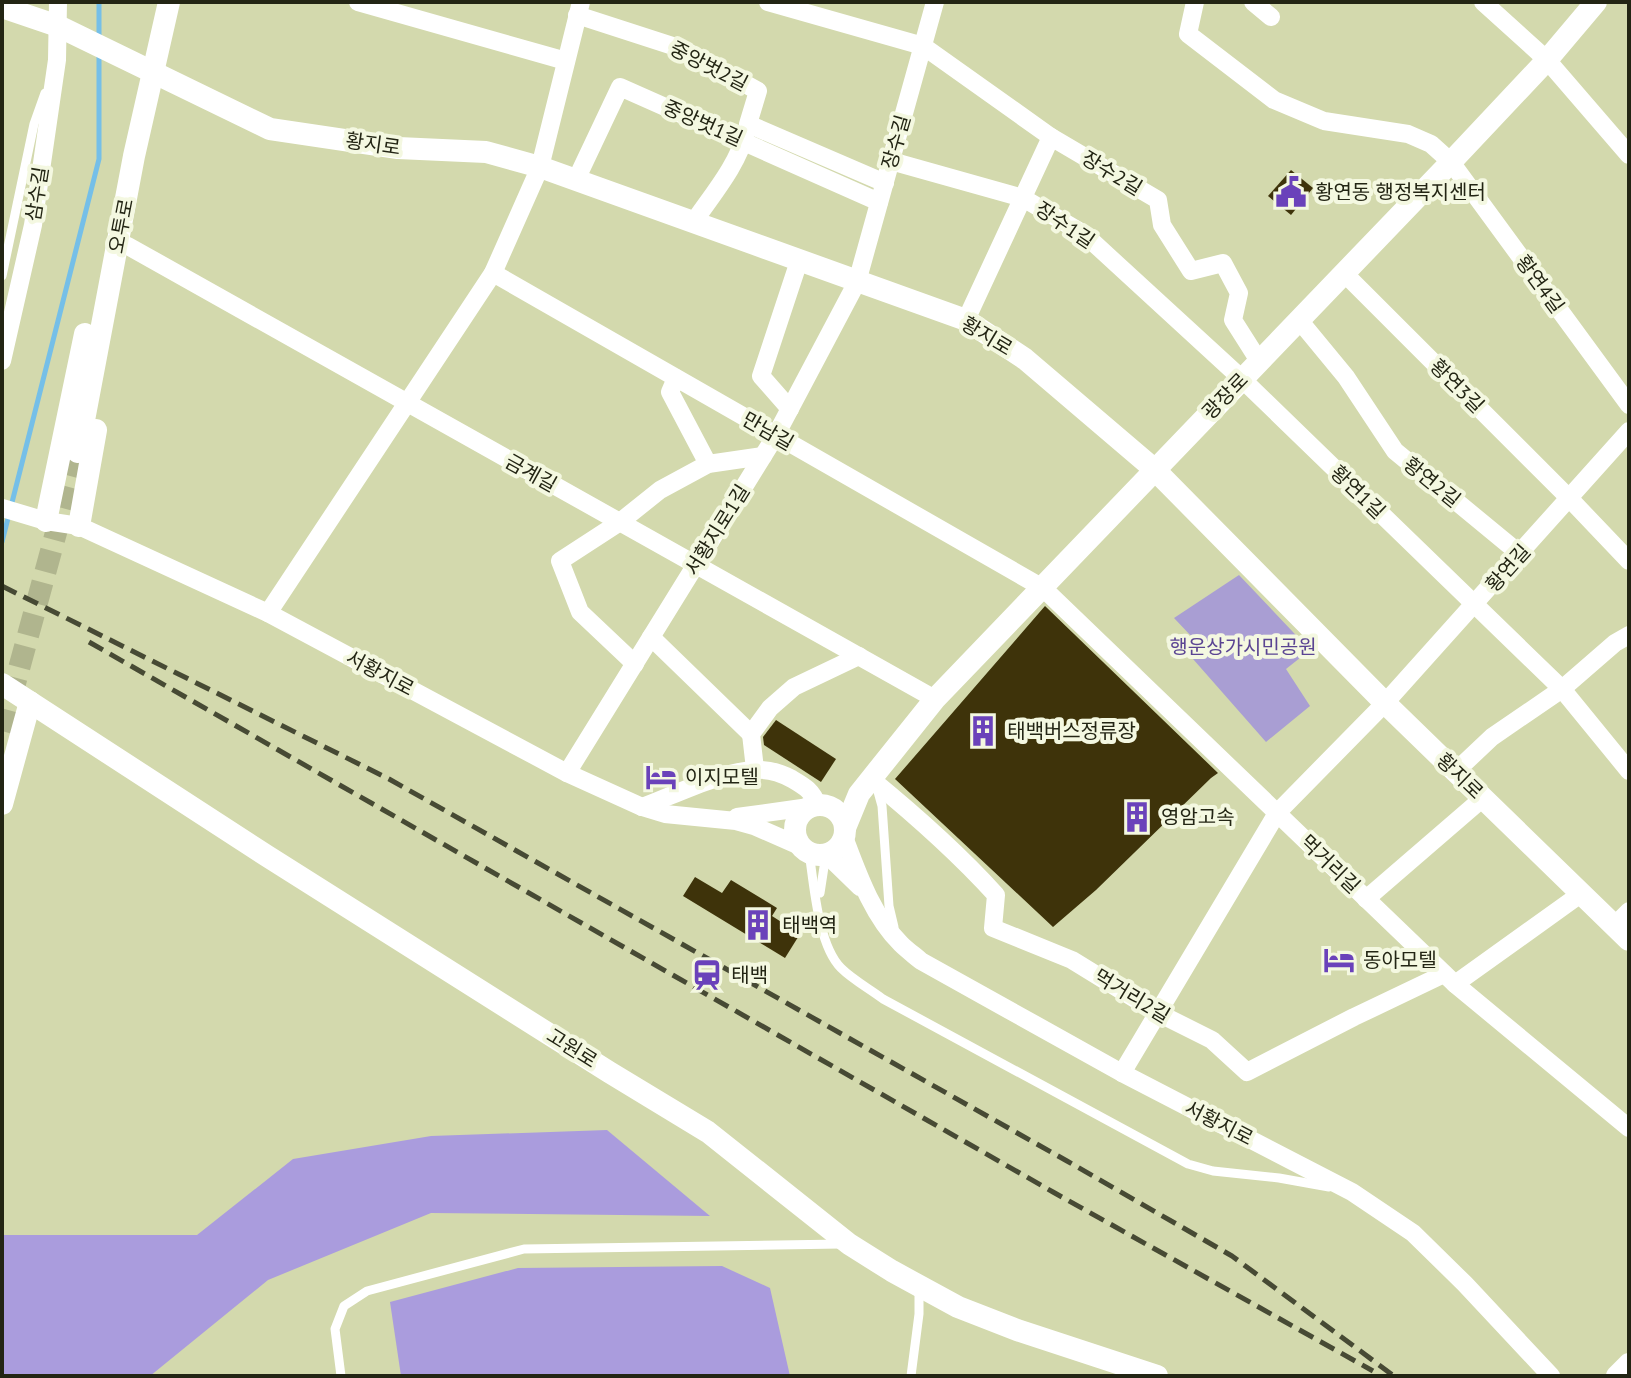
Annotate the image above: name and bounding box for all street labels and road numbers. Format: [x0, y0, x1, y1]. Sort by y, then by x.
street label: 중앙벗2길 [665, 35, 753, 97]
street label: 중앙벗1길 [659, 94, 747, 152]
street label: 장수길 [876, 112, 916, 172]
street label: 황지로 [344, 127, 402, 161]
street label: 장수2길 [1077, 145, 1147, 201]
street label: 삼수길 [20, 165, 54, 223]
street label: 오투로 [103, 196, 139, 256]
street label: 장수1길 [1030, 196, 1100, 254]
street label: 황연4길 [1510, 250, 1570, 318]
street label: 황지로 [957, 311, 1017, 361]
street label: 황연3길 [1424, 353, 1490, 419]
street label: 광장로 [1196, 367, 1254, 425]
street label: 만남길 [738, 406, 798, 456]
street label: 금계길 [501, 448, 561, 498]
street label: 황연2길 [1398, 451, 1466, 513]
street label: 황연1길 [1325, 460, 1391, 524]
street label: 서황지로1길 [679, 479, 755, 581]
street label: 황연길 [1480, 539, 1536, 597]
street label: 서황지로 [341, 644, 419, 702]
street label: 황지로 [1431, 747, 1489, 805]
street label: 먹거리길 [1294, 829, 1366, 899]
street label: 먹거리2길 [1089, 963, 1175, 1029]
street label: 고원로 [542, 1022, 602, 1074]
street label: 서황지로 [1180, 1095, 1258, 1151]

